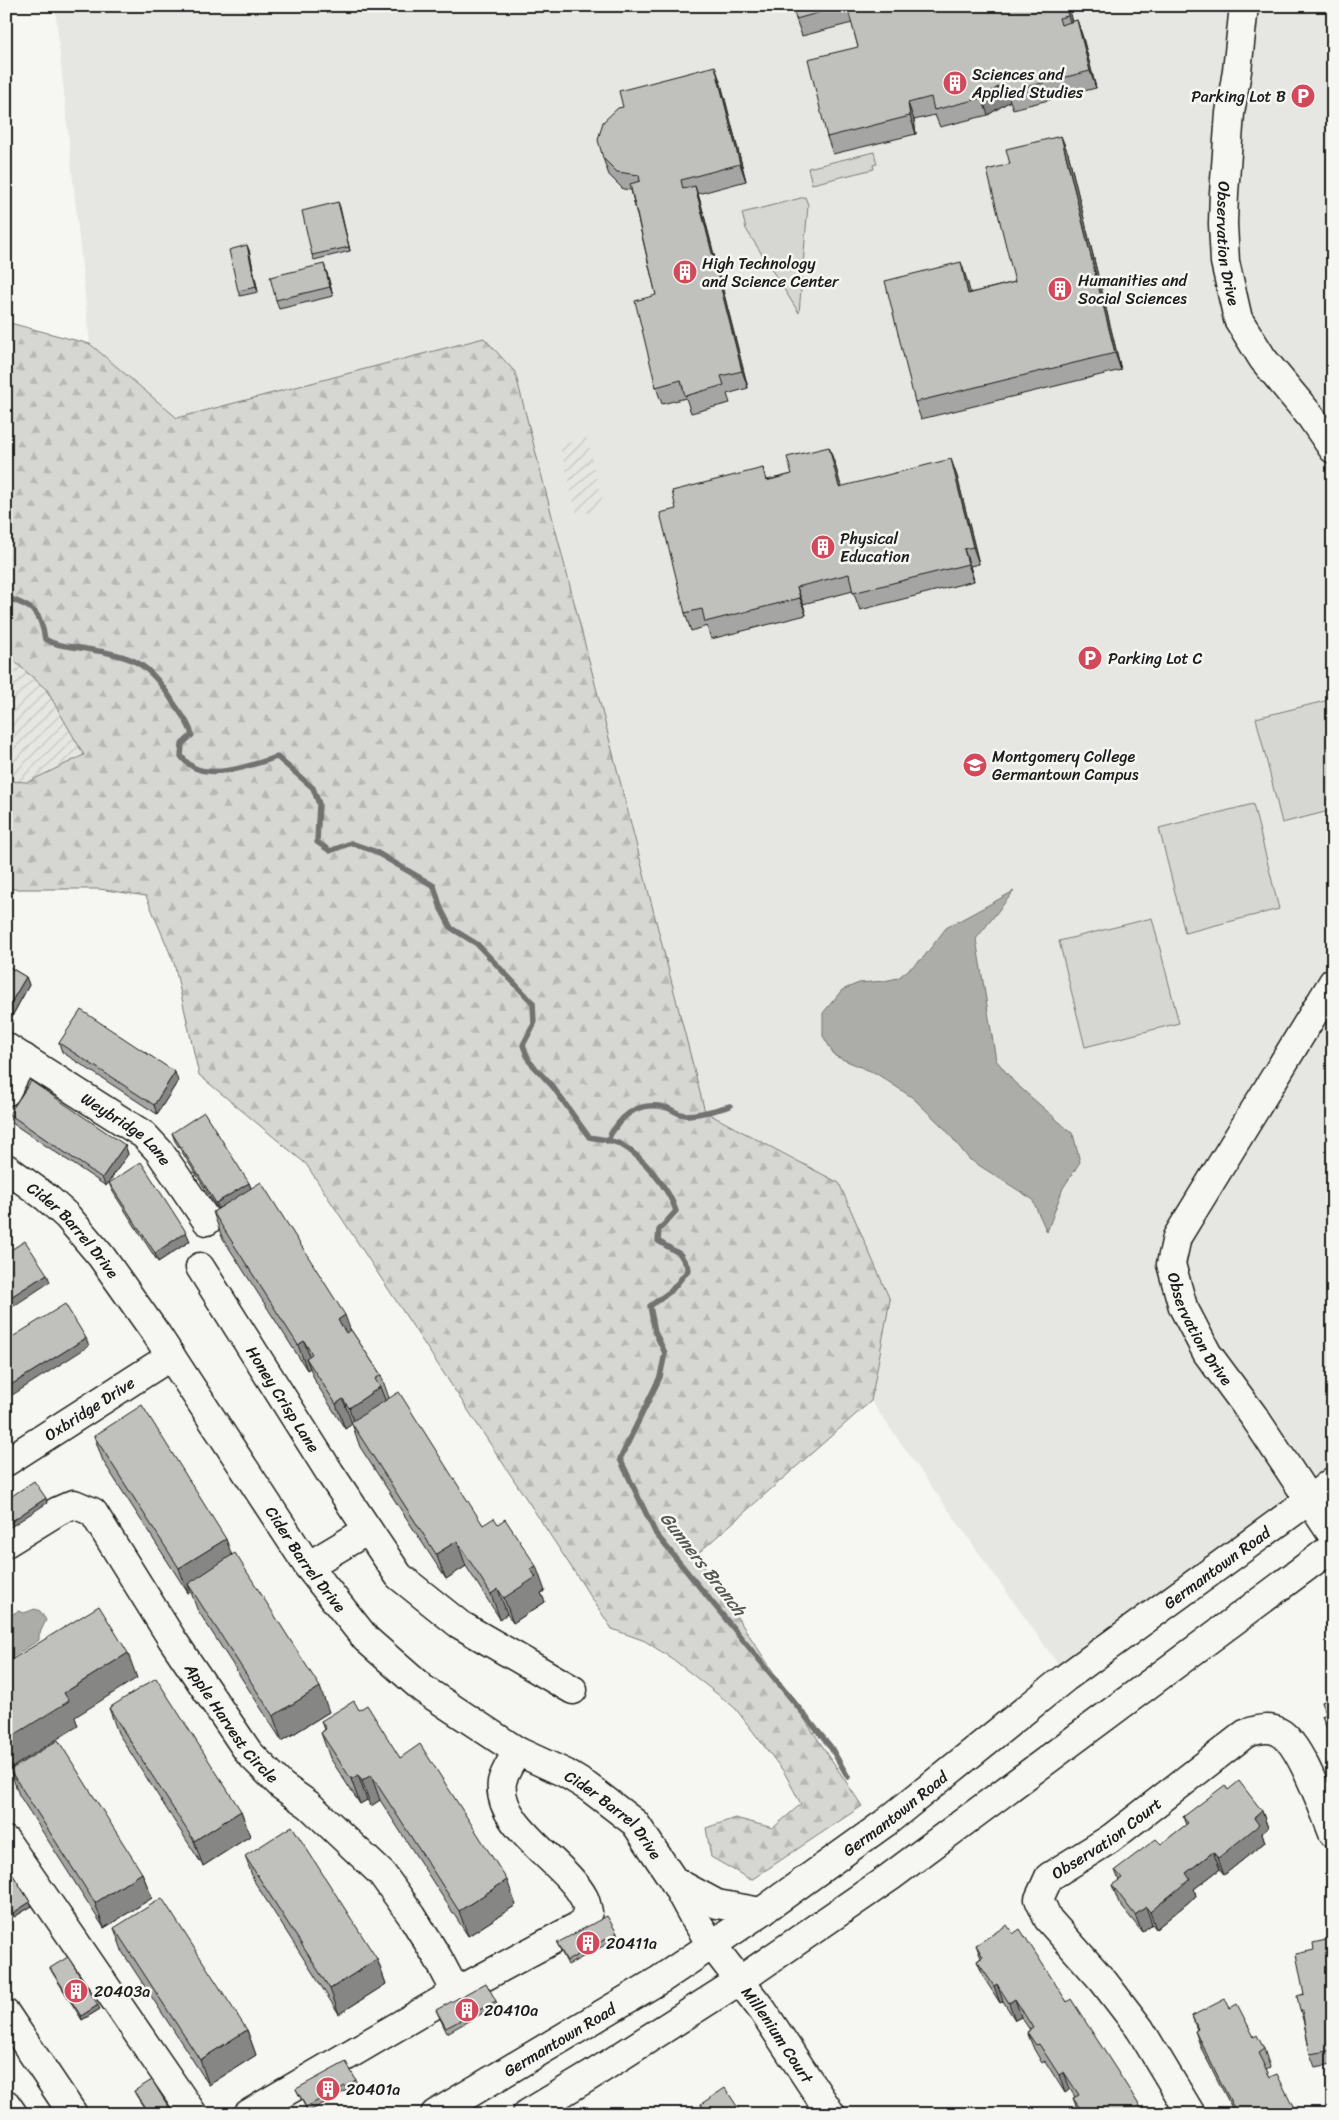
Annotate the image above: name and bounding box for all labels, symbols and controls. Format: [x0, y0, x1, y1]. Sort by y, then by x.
place label: Sciences and Applied Studies [971, 60, 1084, 107]
building icon: Sciences and Applied Studies [942, 70, 968, 96]
place label: Parking Lot B [1191, 82, 1286, 111]
parking icon: Parking Lot B [1290, 83, 1316, 109]
street label: Observation Drive [1208, 180, 1249, 309]
place label: High Technology and Science Center [702, 249, 840, 296]
building icon: High Technology and Science Center [672, 259, 698, 285]
place label: Humanities and Social Sciences [1078, 266, 1189, 313]
building icon: Humanities and Social Sciences [1047, 276, 1073, 302]
place label: Physical Education [840, 524, 910, 571]
building icon: Physical Education [810, 534, 836, 560]
place label: Parking Lot C [1108, 644, 1203, 673]
parking icon: Parking Lot C [1077, 645, 1103, 671]
place label: Montgomery College Germantown Campus [992, 742, 1139, 789]
school or university icon: Montgomery College Germantown Campus [962, 752, 988, 778]
street label: Weybridge Lane [75, 1084, 179, 1172]
street label: Cider Barrel Drive [21, 1174, 127, 1285]
street label: Observation Drive [1159, 1269, 1241, 1392]
street label: Honey Crisp Lane [238, 1340, 328, 1459]
street label: Oxbridge Drive [38, 1369, 141, 1449]
street label: Cider Barrel Drive [257, 1500, 354, 1619]
water label: Gunners Branch [652, 1505, 755, 1625]
street label: Germantown Road [1157, 1518, 1278, 1617]
street label: Apple Harvest Circle [176, 1656, 286, 1791]
street label: Cider Barrel Drive [559, 1762, 670, 1866]
street label: Germantown Road [836, 1763, 956, 1864]
street label: Observation Court [1045, 1790, 1168, 1887]
place label: 20411a [606, 1929, 657, 1958]
building icon: 20411a [575, 1930, 601, 1956]
place label: 20403a [94, 1977, 150, 2006]
building icon: 20403a [63, 1978, 89, 2004]
street label: Millenium Court [734, 1980, 821, 2090]
street label: Germantown Road [498, 1994, 623, 2085]
place label: 20410a [484, 1996, 538, 2025]
building icon: 20410a [454, 1997, 480, 2023]
place label: 20401a [346, 2075, 400, 2104]
building icon: 20401a [315, 2076, 341, 2102]

